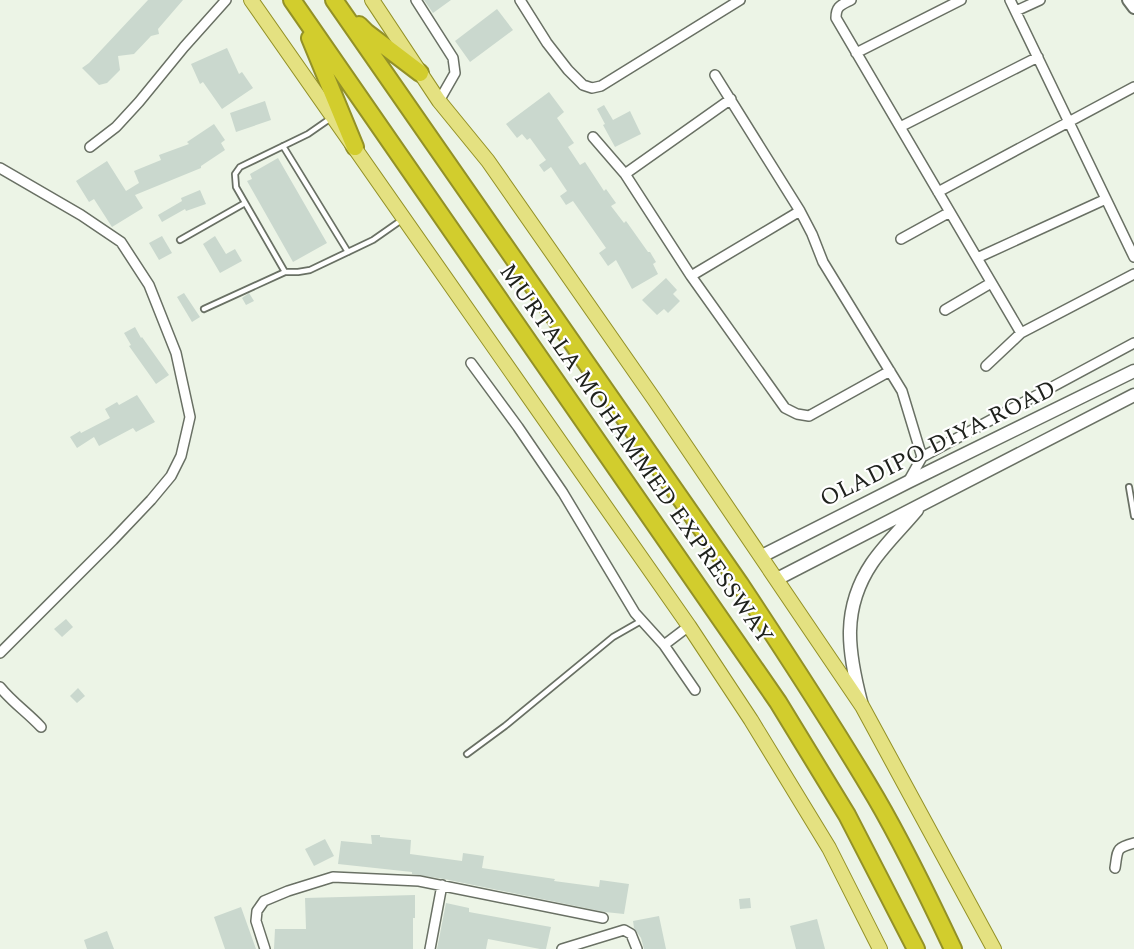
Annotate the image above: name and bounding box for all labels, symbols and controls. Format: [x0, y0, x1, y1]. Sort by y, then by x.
street label: MURTALA MOHAMMED EXPRESSWAY [490, 256, 782, 652]
street label: OLADIPO DIYA ROAD [814, 371, 1062, 517]

